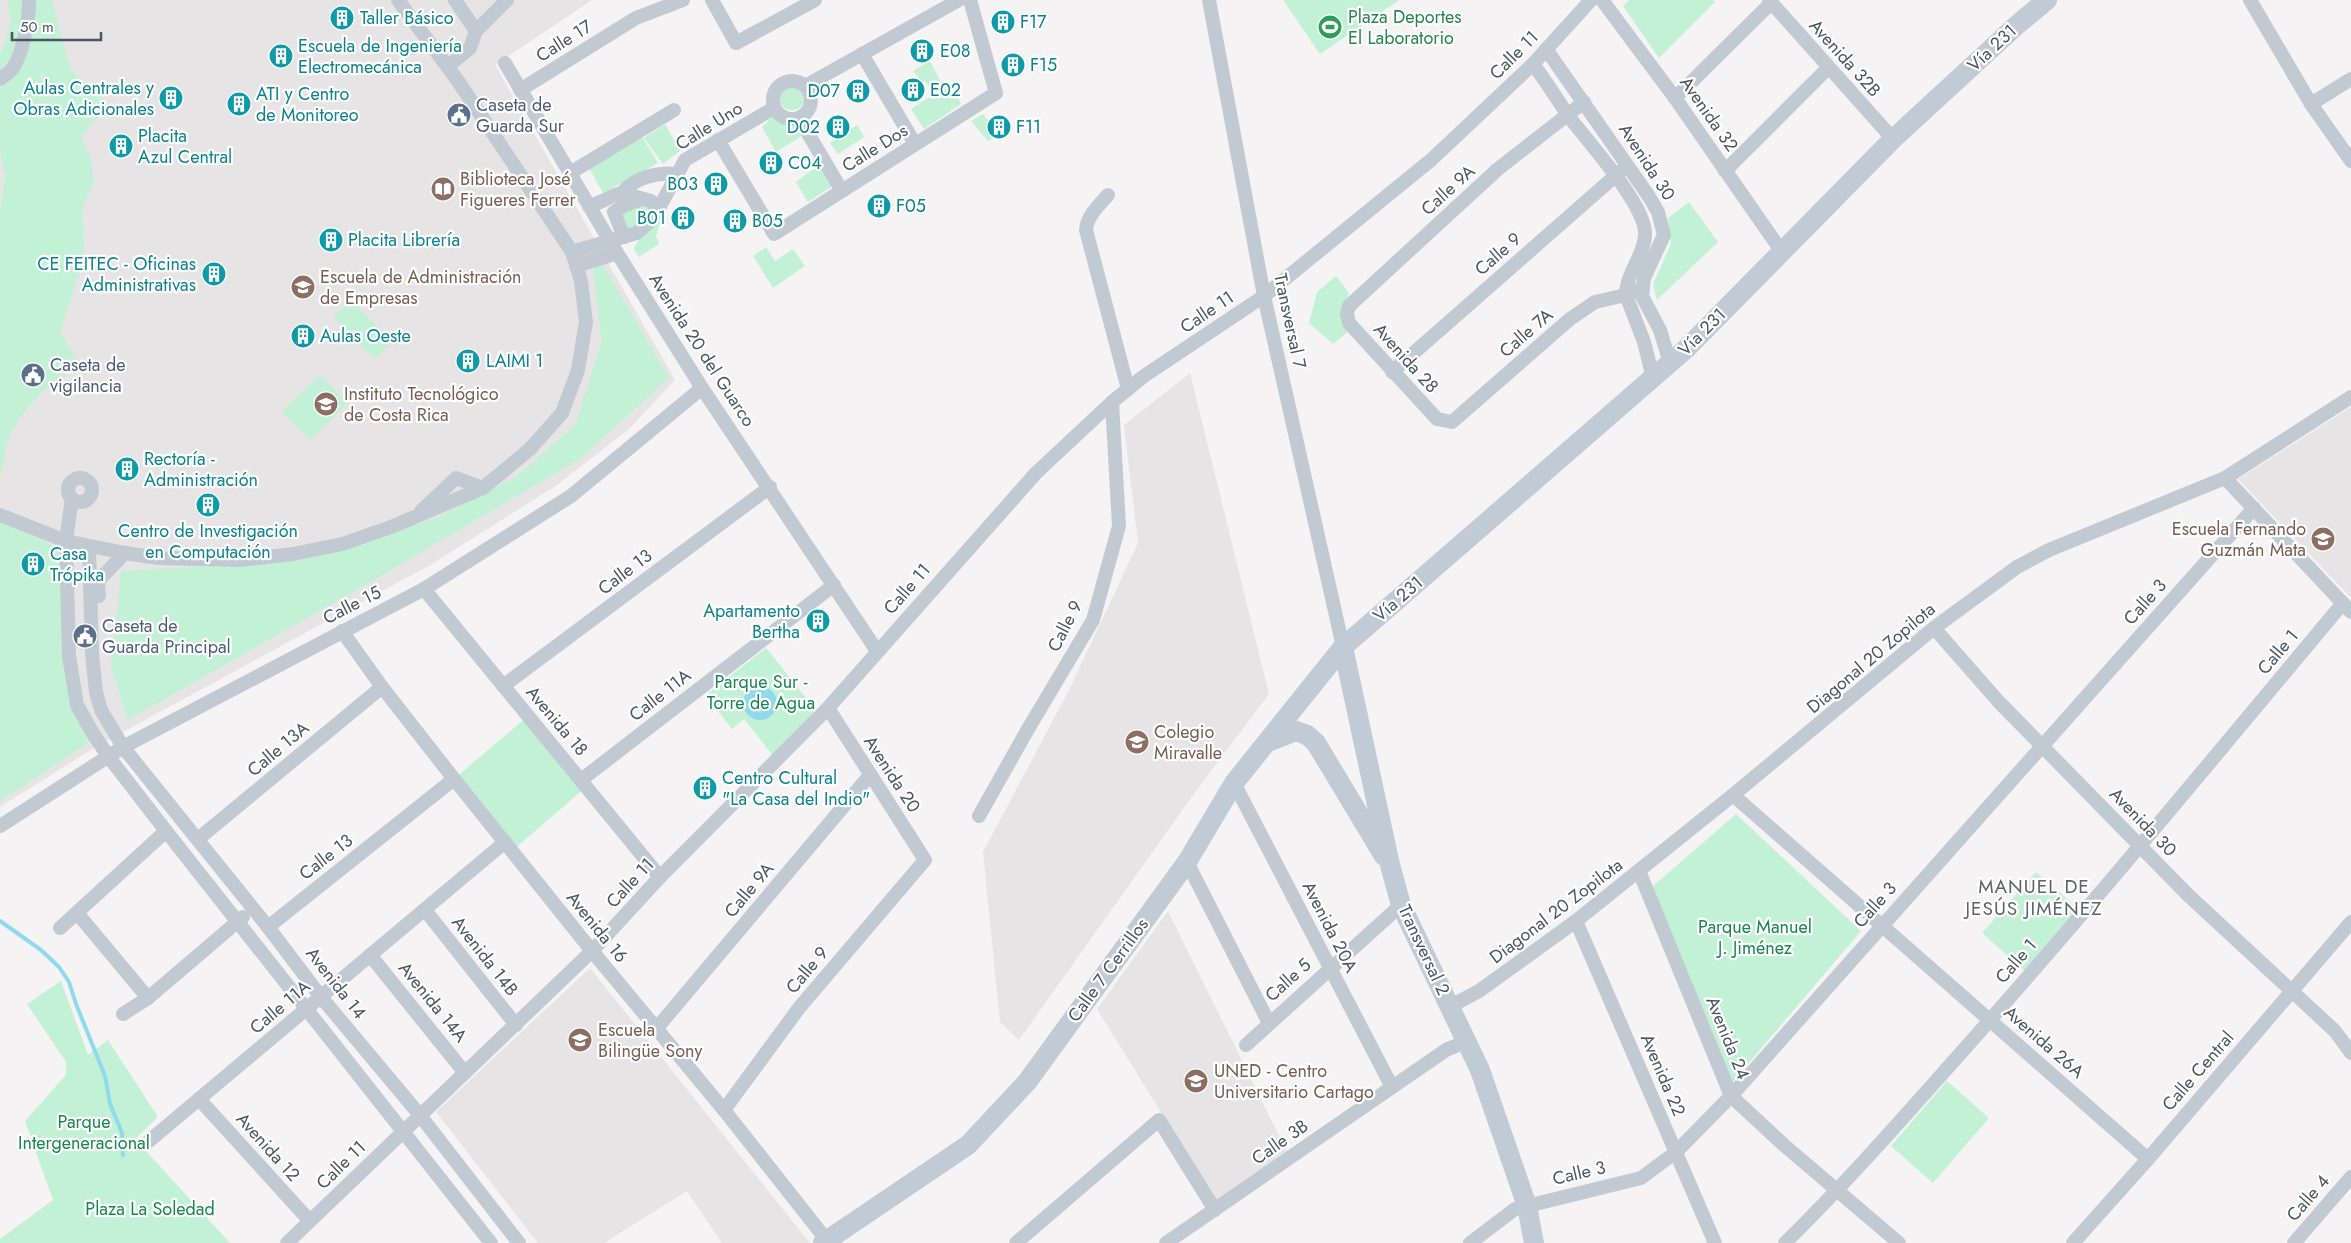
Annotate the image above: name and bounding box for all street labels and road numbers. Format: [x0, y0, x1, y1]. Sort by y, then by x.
street label: Calle 17 [531, 13, 597, 68]
street label: Avenida 32B [1803, 13, 1887, 103]
street label: Vía 231 [1962, 18, 2022, 78]
street label: Calle 11 [1484, 25, 1544, 85]
street label: Avenida 32 [1674, 71, 1744, 157]
street label: Calle Uno [671, 95, 748, 157]
street label: Calle Dos [837, 118, 913, 178]
street label: Avenida 30 [1612, 118, 1682, 206]
street label: Calle 9A [1415, 159, 1481, 221]
street label: Calle 9 [1469, 226, 1527, 282]
street label: Avenida 20 del Guarco [643, 268, 762, 432]
street label: Transversal 7 [1267, 271, 1313, 371]
street label: Calle 11 [1175, 284, 1239, 340]
street label: Calle 7A [1494, 302, 1559, 364]
street label: Vía 231 [1672, 302, 1732, 362]
street label: Avenida 28 [1367, 317, 1445, 399]
street label: Calle 13 [592, 543, 658, 601]
street label: Calle 11 [877, 558, 937, 620]
street label: Vía 231 [1367, 570, 1429, 628]
street label: Calle 3 [2117, 573, 2173, 631]
street label: Calle 15 [318, 579, 386, 631]
street label: Calle 9 [1041, 596, 1089, 656]
street label: Diagonal 20 Zopilota [1801, 596, 1941, 720]
street label: Calle 1 [2251, 624, 2305, 680]
street label: Calle 11A [624, 663, 696, 727]
street label: Avenida 18 [520, 680, 594, 762]
street label: Calle 13A [241, 715, 315, 783]
street label: Avenida 20 [857, 730, 927, 818]
street label: Avenida 30 [2103, 782, 2183, 862]
street label: Calle 13 [294, 828, 359, 886]
street label: Calle 11 [600, 852, 660, 914]
street label: Diagonal 20 Zopilota [1484, 852, 1628, 970]
street label: Calle 9A [718, 857, 780, 923]
street label: Calle 3 [1847, 876, 1903, 934]
street label: Avenida 20A [1296, 877, 1364, 977]
street label: Avenida 16 [560, 886, 634, 968]
street label: Transversal 2 [1392, 900, 1456, 1000]
street label: Avenida 14B [446, 911, 524, 1001]
street label: Calle 7 Cerrillos [1061, 913, 1155, 1027]
street label: Calle 1 [1989, 933, 2043, 989]
street label: Calle 9 [780, 941, 834, 999]
street label: Avenida 14 [300, 942, 372, 1024]
street label: Calle 5 [1259, 952, 1317, 1008]
street label: Avenida 14A [392, 956, 474, 1048]
street label: Calle 11A [244, 974, 316, 1040]
street label: Avenida 24 [1700, 993, 1756, 1083]
street label: Avenida 26A [1998, 1000, 2090, 1084]
street label: Calle Central [2156, 1025, 2240, 1117]
street label: Avenida 22 [1634, 1030, 1692, 1120]
street label: Avenida 12 [230, 1107, 306, 1187]
street label: Calle 3B [1246, 1113, 1314, 1171]
street label: Calle 11 [310, 1135, 372, 1195]
street label: Calle 3 [1550, 1154, 1608, 1192]
street label: Calle 4 [2280, 1169, 2336, 1227]

